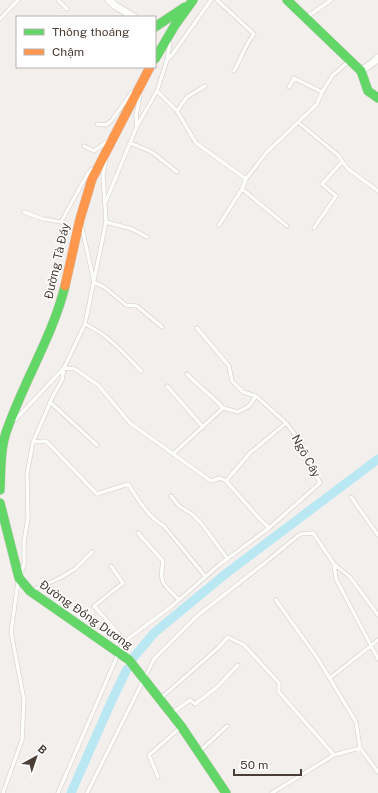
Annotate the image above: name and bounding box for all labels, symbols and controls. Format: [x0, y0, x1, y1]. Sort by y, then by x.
legend [16, 16, 156, 68]
text: Thông thoáng [52, 25, 129, 39]
text: Chậm [52, 45, 84, 59]
street label: Đường Tà Đáy [41, 221, 73, 301]
street label: Ngõ Cây [289, 432, 324, 480]
street label: Đường Đồng Dương [37, 578, 135, 652]
north arrow [16, 737, 56, 777]
text: B [36, 742, 50, 757]
scale bar [234, 751, 301, 777]
text: 50 m [240, 758, 268, 772]

